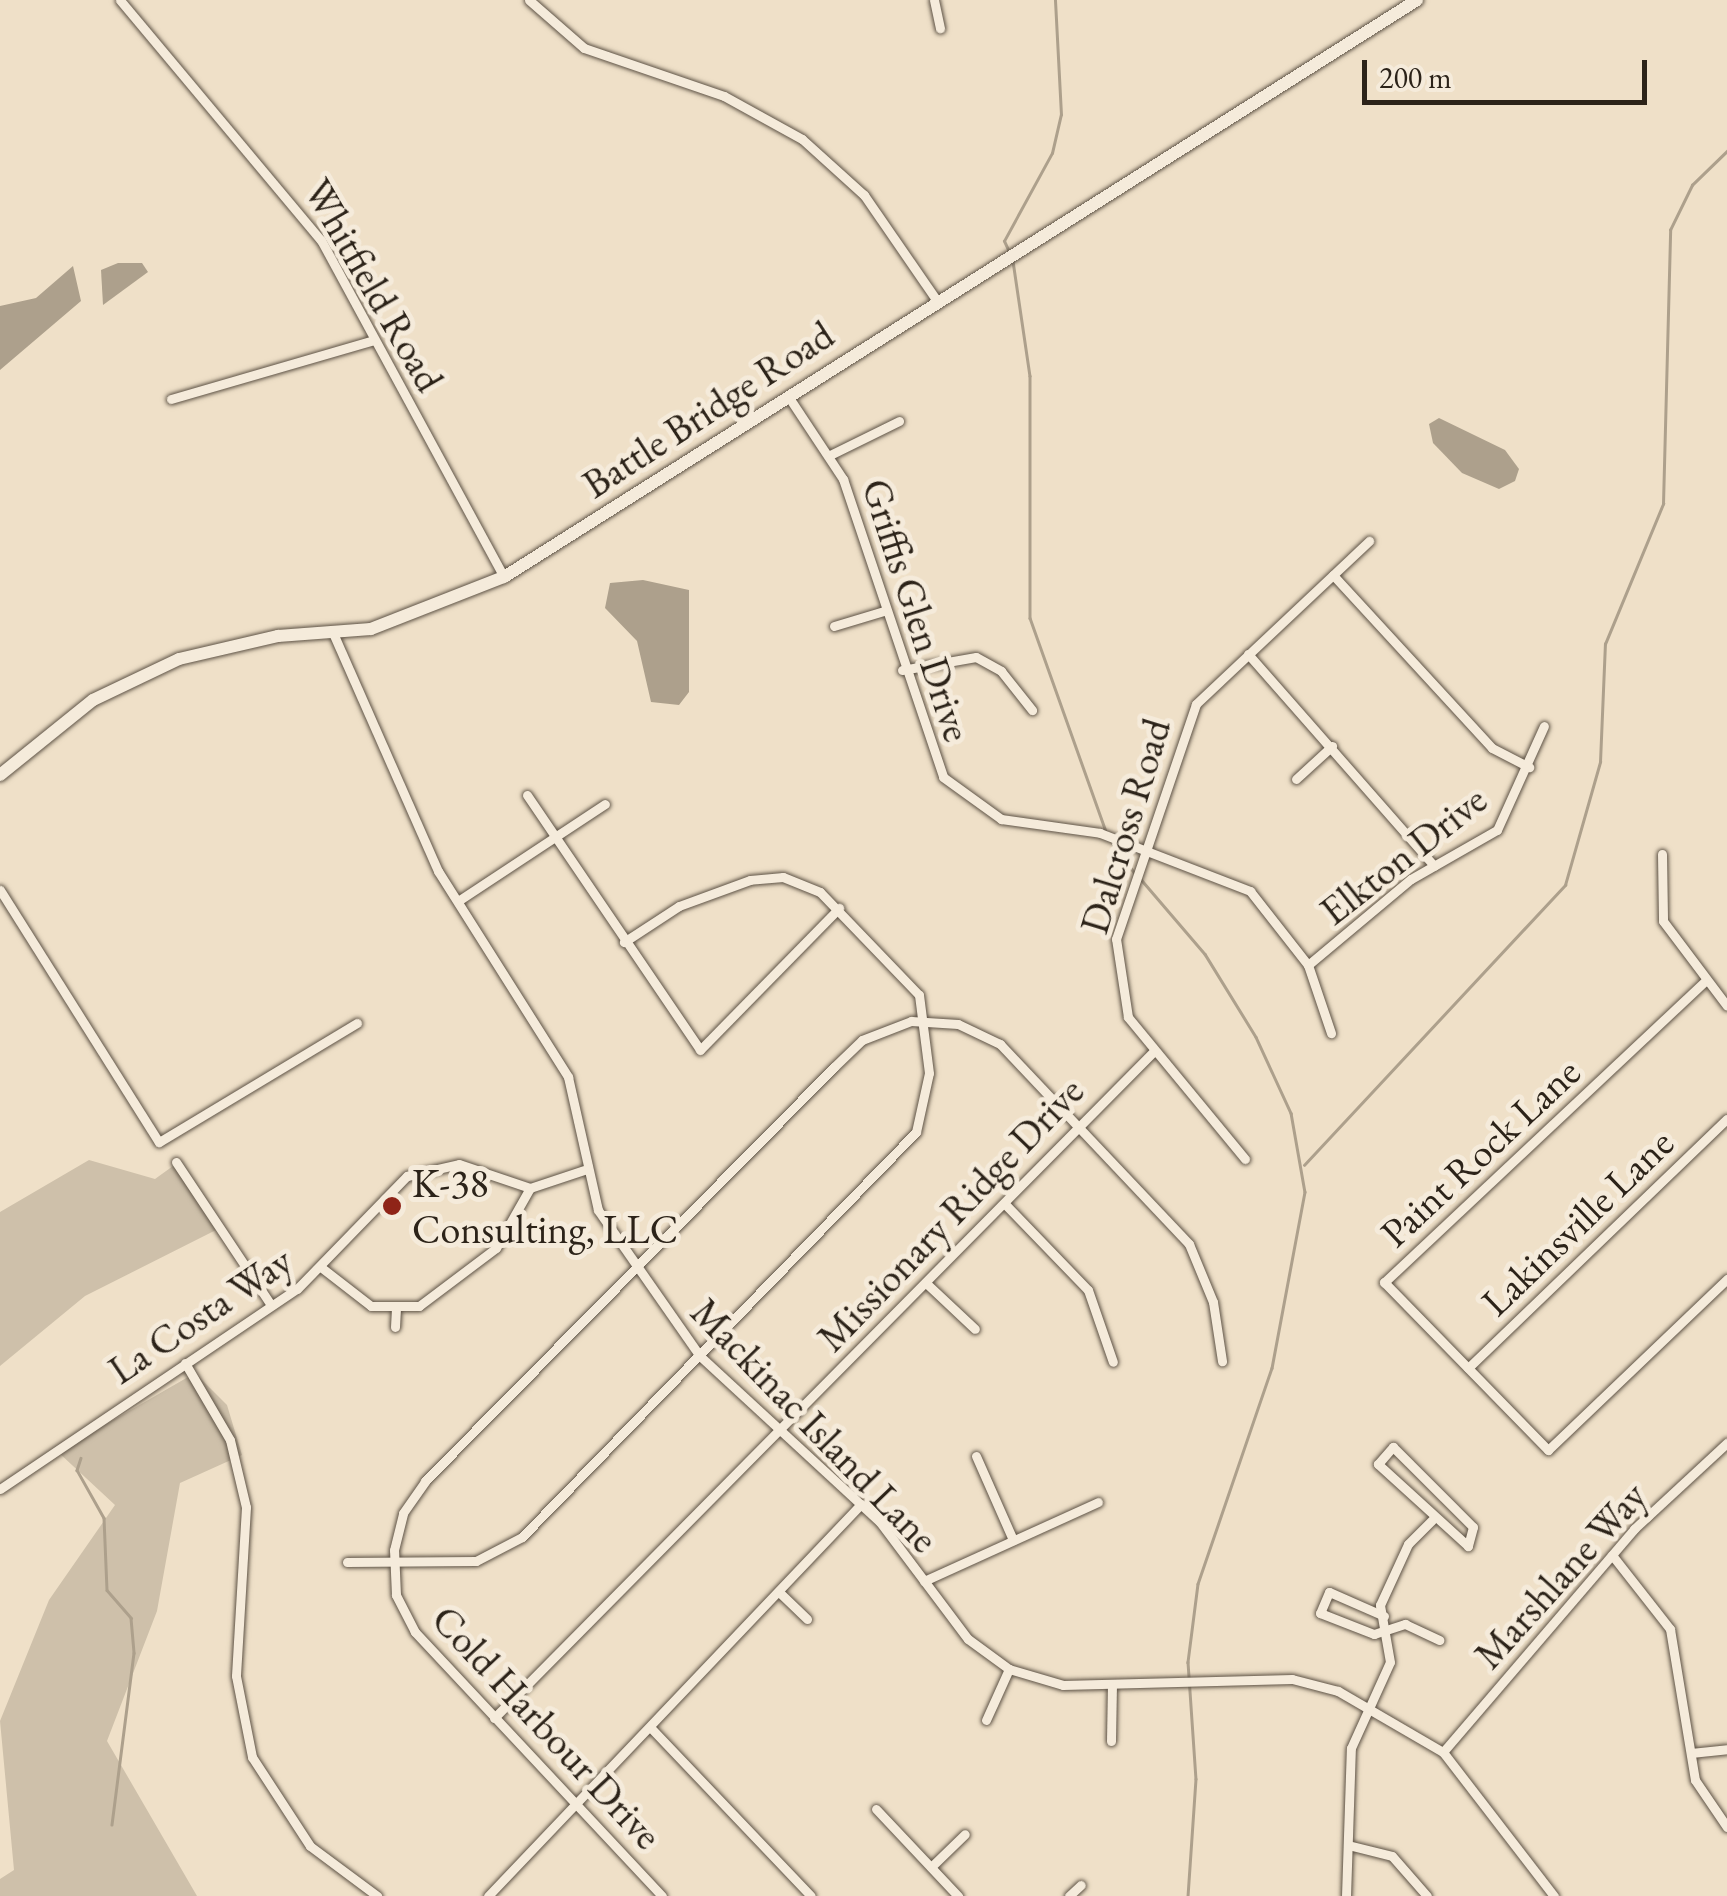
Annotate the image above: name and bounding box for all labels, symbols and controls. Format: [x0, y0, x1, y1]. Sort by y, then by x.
scale bar [1367, 40, 1652, 102]
text: 200 m [1379, 58, 1452, 97]
street label: Whitfield Road [294, 170, 454, 400]
street label: Battle Bridge Road [574, 310, 842, 508]
street label: Griffis Glen Drive [852, 473, 982, 747]
street label: Dalcross Road [1070, 713, 1180, 939]
street label: Elkton Drive [1310, 775, 1496, 935]
street label: Paint Rock Lane [1370, 1048, 1590, 1256]
street label: Missionary Ridge Drive [807, 1067, 1093, 1361]
street label: Lakinsville Lane [1471, 1119, 1683, 1325]
place label: K-38 Consulting, LLC [412, 1159, 678, 1253]
marker: K-38 Consulting, LLC [381, 1195, 403, 1217]
street label: La Costa Way [99, 1236, 301, 1394]
street label: Mackinac Island Lane [681, 1288, 949, 1562]
street label: Marshlane Way [1464, 1472, 1656, 1678]
street label: Cold Harbour Drive [422, 1595, 672, 1859]

